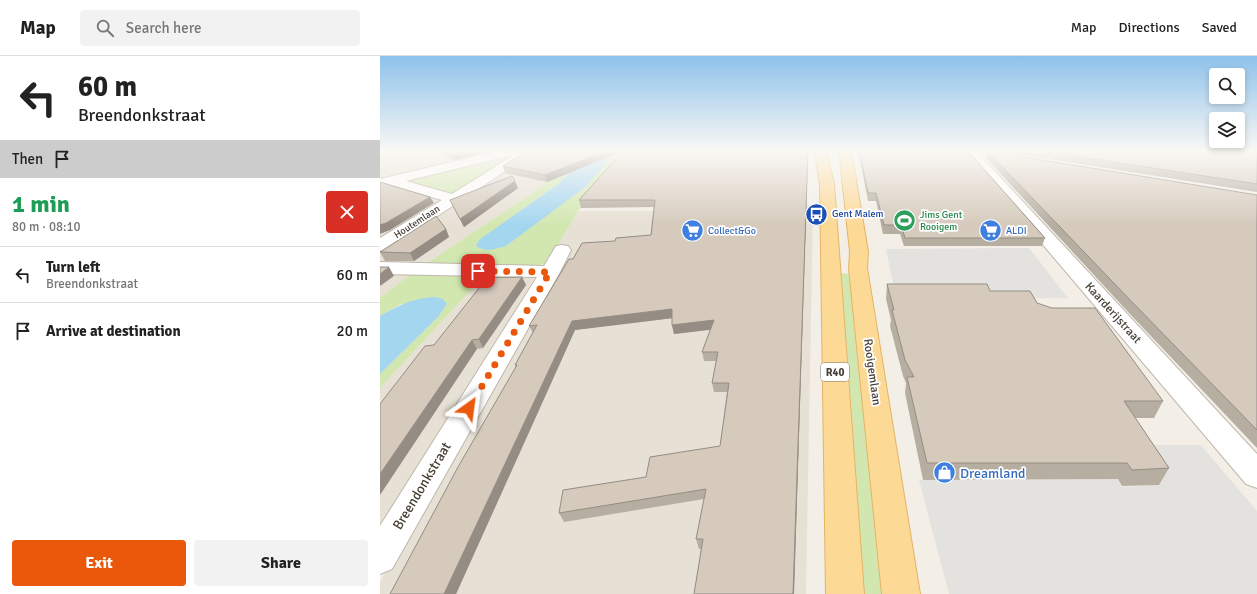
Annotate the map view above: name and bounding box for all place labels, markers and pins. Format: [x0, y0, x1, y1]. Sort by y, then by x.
bus stop icon: Gent Malem [803, 201, 829, 227]
place label: Gent Malem [832, 208, 884, 220]
sports icon: Jims Gent Rooigem [891, 208, 917, 234]
place label: Jims Gent Rooigem [920, 209, 963, 233]
supermarket icon: Collect&Go [679, 218, 705, 244]
supermarket icon: ALDI [978, 218, 1004, 244]
place label: Collect&Go [708, 225, 756, 237]
place label: ALDI [1006, 225, 1027, 237]
pin [461, 254, 495, 288]
shop icon: Dreamland [931, 460, 957, 486]
place label: Dreamland [960, 465, 1026, 482]

